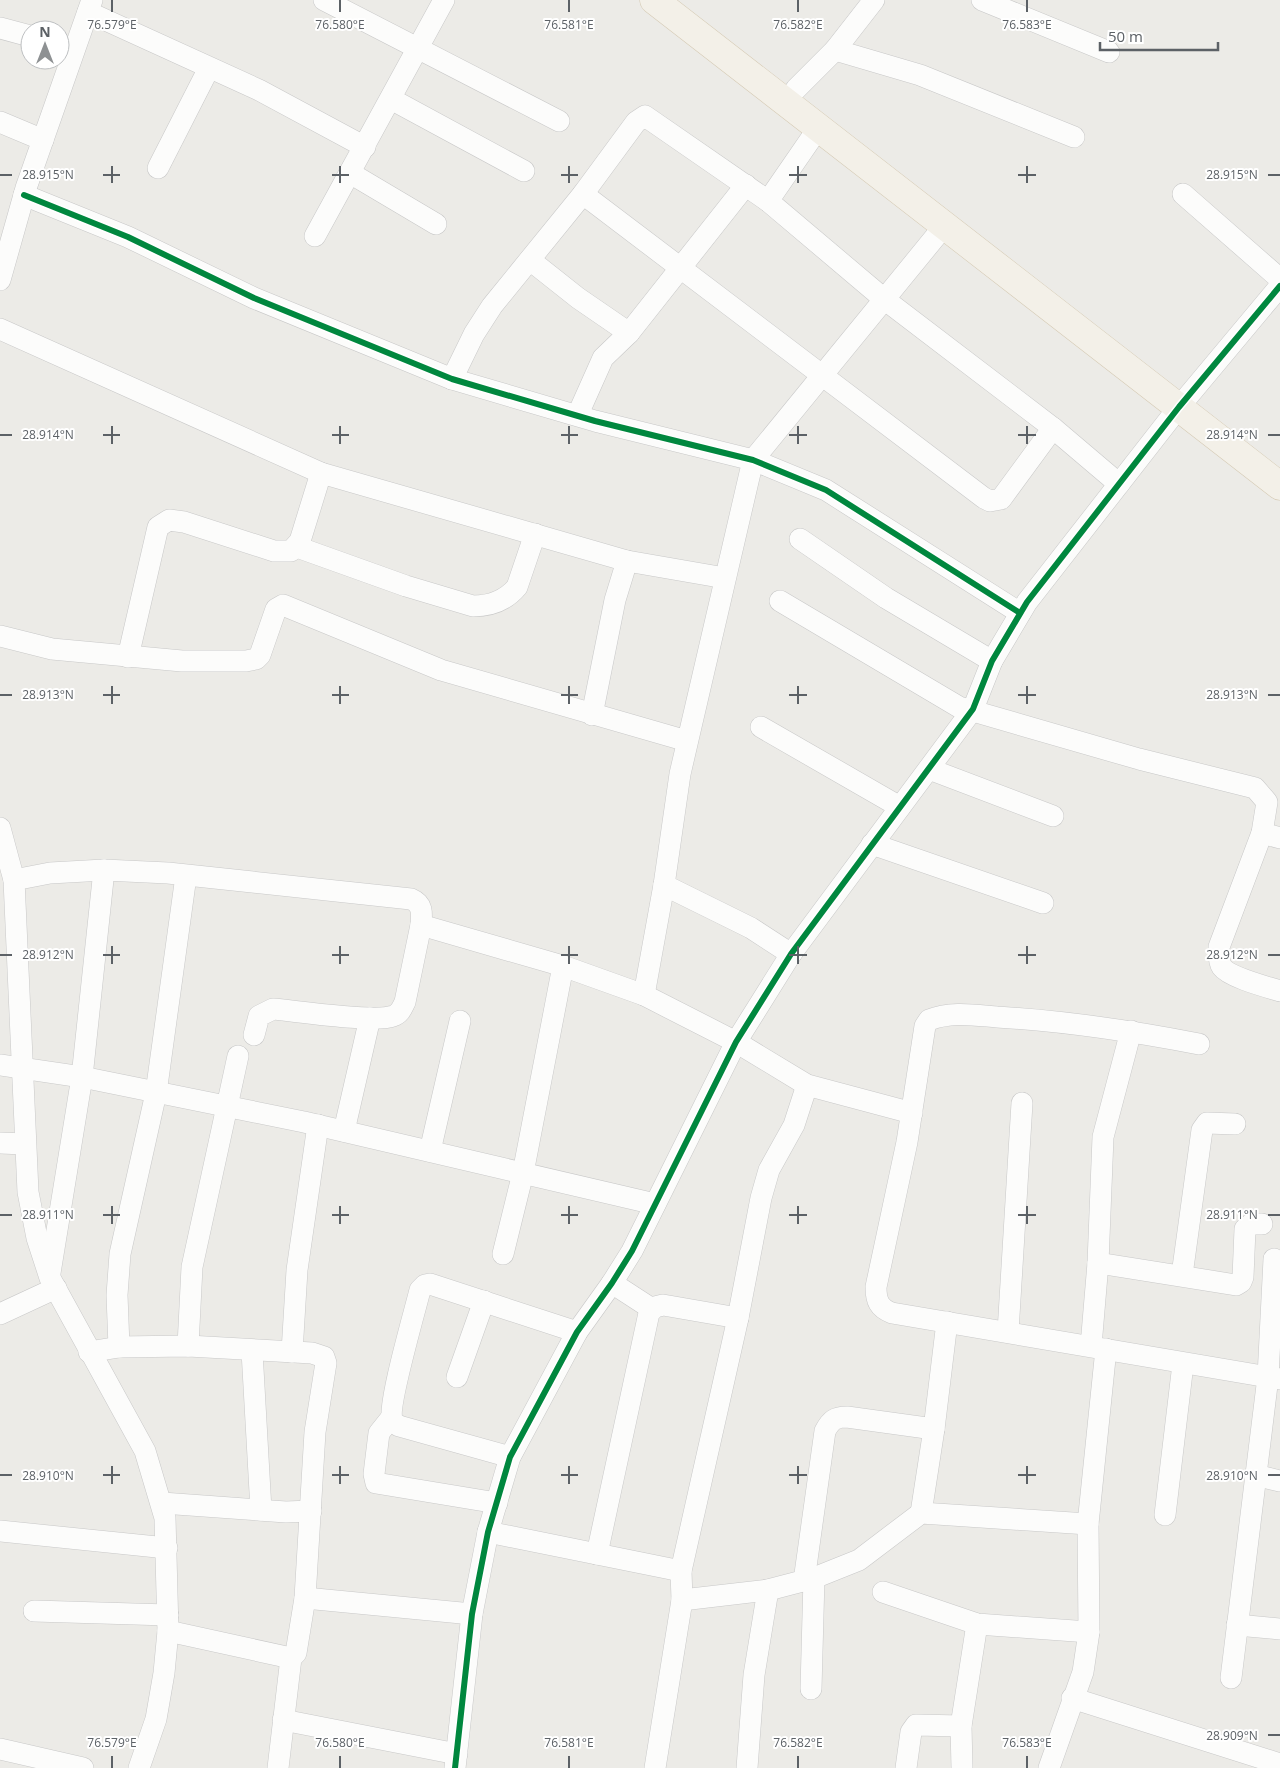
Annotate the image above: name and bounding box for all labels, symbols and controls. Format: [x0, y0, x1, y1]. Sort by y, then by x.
text: 76.579°E [87, 16, 137, 33]
text: 76.580°E [315, 16, 365, 33]
text: 76.581°E [544, 16, 594, 33]
text: 76.582°E [773, 16, 823, 33]
text: 76.583°E [1002, 16, 1052, 33]
north arrow [20, 20, 70, 70]
scale bar [1100, 20, 1218, 52]
text: N [39, 22, 51, 41]
text: 50 m [1108, 26, 1143, 46]
text: 28.915°N [22, 166, 74, 183]
text: 28.915°N [1206, 166, 1258, 183]
text: 28.914°N [22, 426, 74, 443]
text: 28.914°N [1206, 426, 1258, 443]
text: 28.913°N [22, 686, 74, 703]
text: 28.913°N [1206, 686, 1258, 703]
text: 28.912°N [22, 946, 74, 963]
text: 28.912°N [1206, 946, 1258, 963]
text: 28.911°N [22, 1206, 74, 1223]
text: 28.911°N [1206, 1206, 1258, 1223]
text: 28.910°N [22, 1467, 74, 1484]
text: 28.910°N [1206, 1467, 1258, 1484]
text: 28.909°N [1206, 1727, 1258, 1744]
text: 76.579°E [87, 1734, 137, 1751]
text: 76.580°E [315, 1734, 365, 1751]
text: 76.581°E [544, 1734, 594, 1751]
text: 76.582°E [773, 1734, 823, 1751]
text: 76.583°E [1002, 1734, 1052, 1751]

